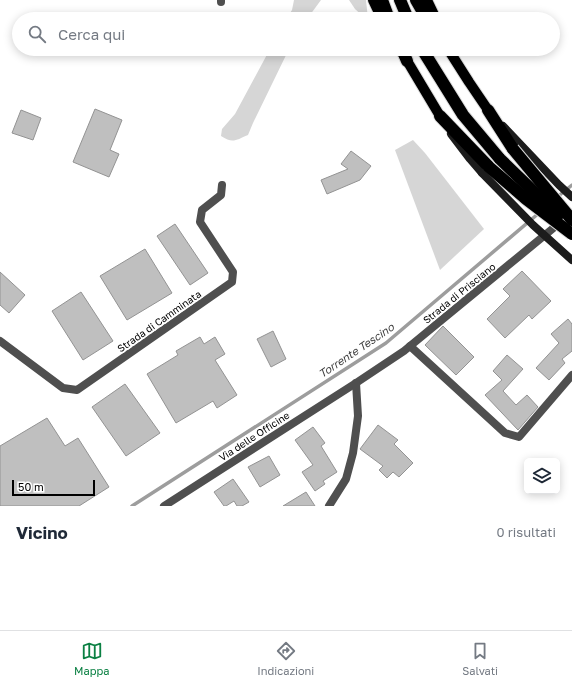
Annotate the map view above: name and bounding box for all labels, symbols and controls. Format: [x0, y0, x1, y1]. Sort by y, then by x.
search box [12, 12, 560, 56]
icon: search [26, 23, 48, 45]
text: Cerca qui [58, 25, 125, 43]
street label: Strada di Prisciano [420, 260, 498, 326]
street label: Strada di Camminata [115, 288, 203, 354]
water label: Torrente Tescino [316, 319, 397, 380]
street label: Via delle Officine [216, 409, 292, 463]
map controls [524, 458, 560, 494]
button: layers [524, 458, 560, 494]
scale bar [12, 478, 95, 497]
text: 50 m [18, 480, 44, 493]
text: Vicino [16, 522, 68, 543]
text: 0 risultati [496, 524, 556, 540]
tab: Mappa [74, 640, 109, 677]
tab: Indicazioni [257, 640, 314, 677]
tab: Salvati [462, 640, 498, 677]

